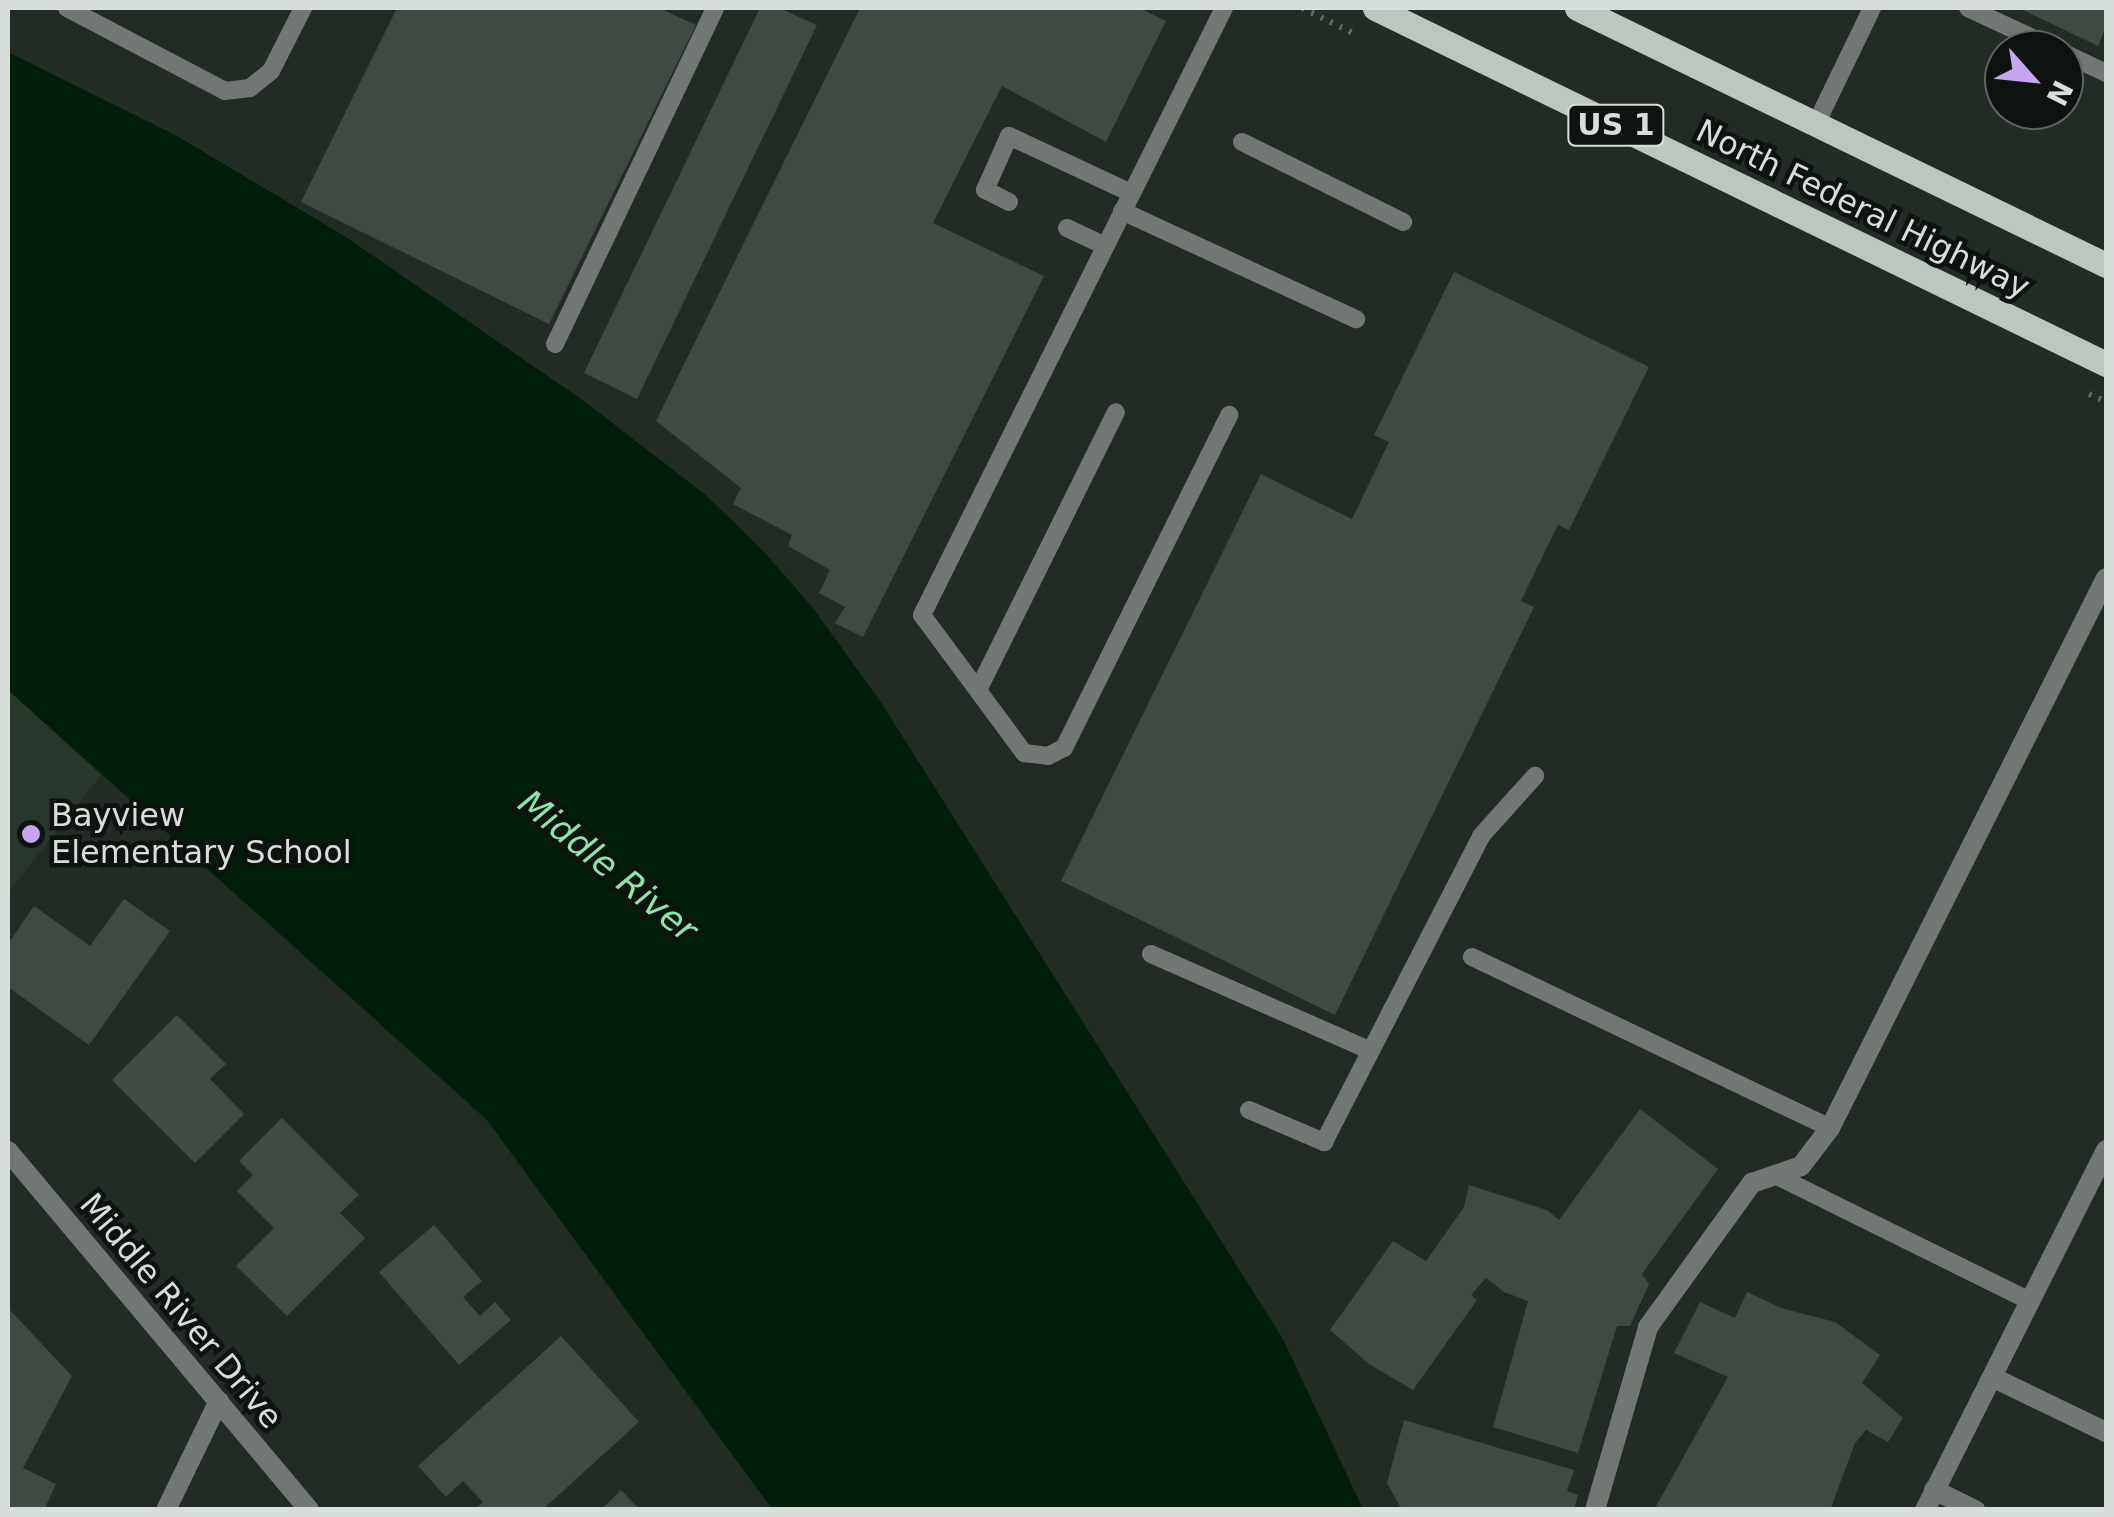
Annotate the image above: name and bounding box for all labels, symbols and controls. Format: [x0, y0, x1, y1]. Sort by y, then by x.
north arrow [1984, 30, 2084, 130]
text: N [2039, 75, 2079, 111]
road number: US 1 [1566, 100, 1666, 150]
street label: North Federal Highway [1690, 111, 2036, 307]
water label: Middle River [510, 781, 706, 951]
place label: Bayview Elementary School [51, 797, 352, 872]
marker: Bayview Elementary School [20, 823, 42, 845]
street label: Middle River Drive [72, 1186, 290, 1436]

